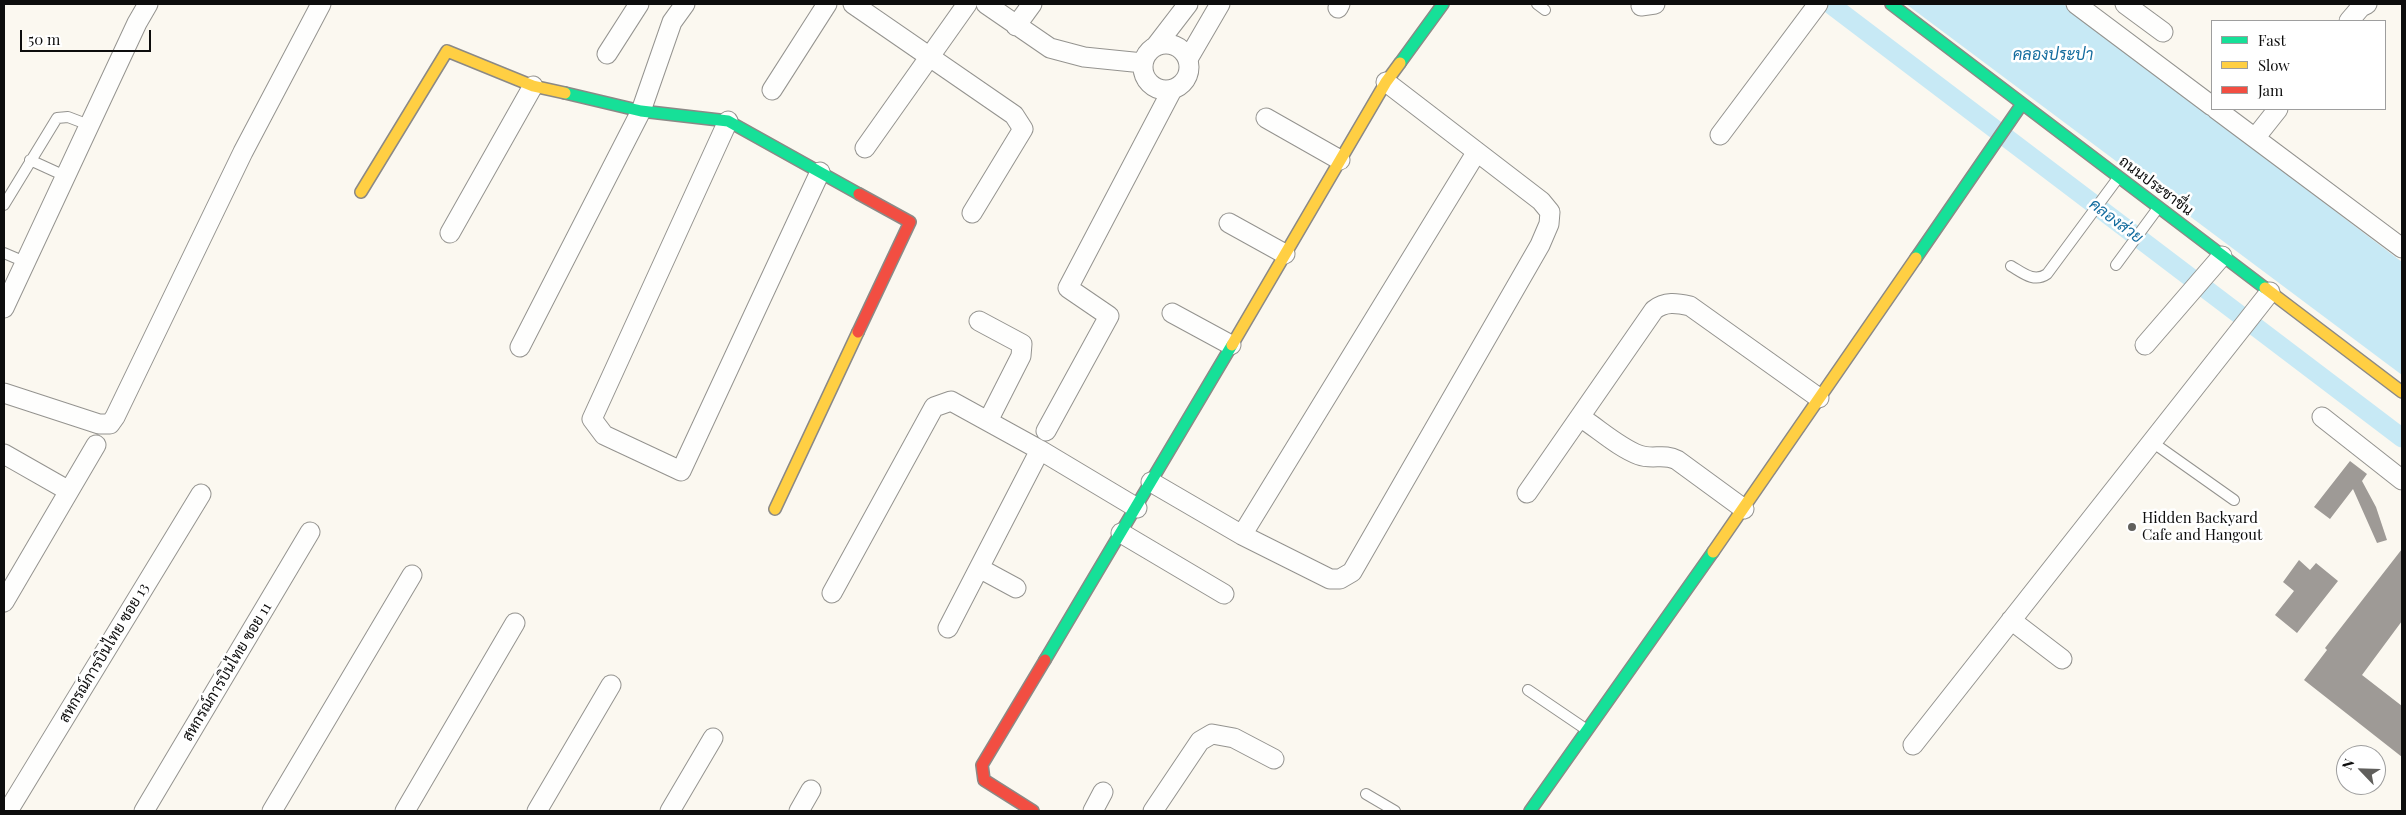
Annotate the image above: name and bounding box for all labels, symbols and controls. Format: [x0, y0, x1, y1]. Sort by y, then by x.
scale bar [22, 20, 154, 52]
legend [2211, 20, 2386, 110]
text: 50 m [28, 29, 60, 49]
text: Fast [2258, 30, 2286, 50]
water label: คลองประปา [2013, 45, 2093, 65]
text: Slow [2258, 55, 2290, 75]
text: Jam [2258, 80, 2283, 100]
street label: ถนนประชาชื่น [2115, 152, 2197, 220]
water label: คลองส่วย [2085, 195, 2147, 247]
place label: Hidden Backyard Cafe and Hangout [2142, 509, 2262, 544]
marker: Hidden Backyard Cafe and Hangout [2126, 521, 2138, 533]
street label: สหกรณ์การบินไทย ซอย 13 [55, 580, 153, 726]
street label: สหกรณ์การบินไทย ซอย 11 [178, 599, 276, 745]
north arrow [2336, 745, 2386, 795]
text: N [2337, 756, 2358, 773]

